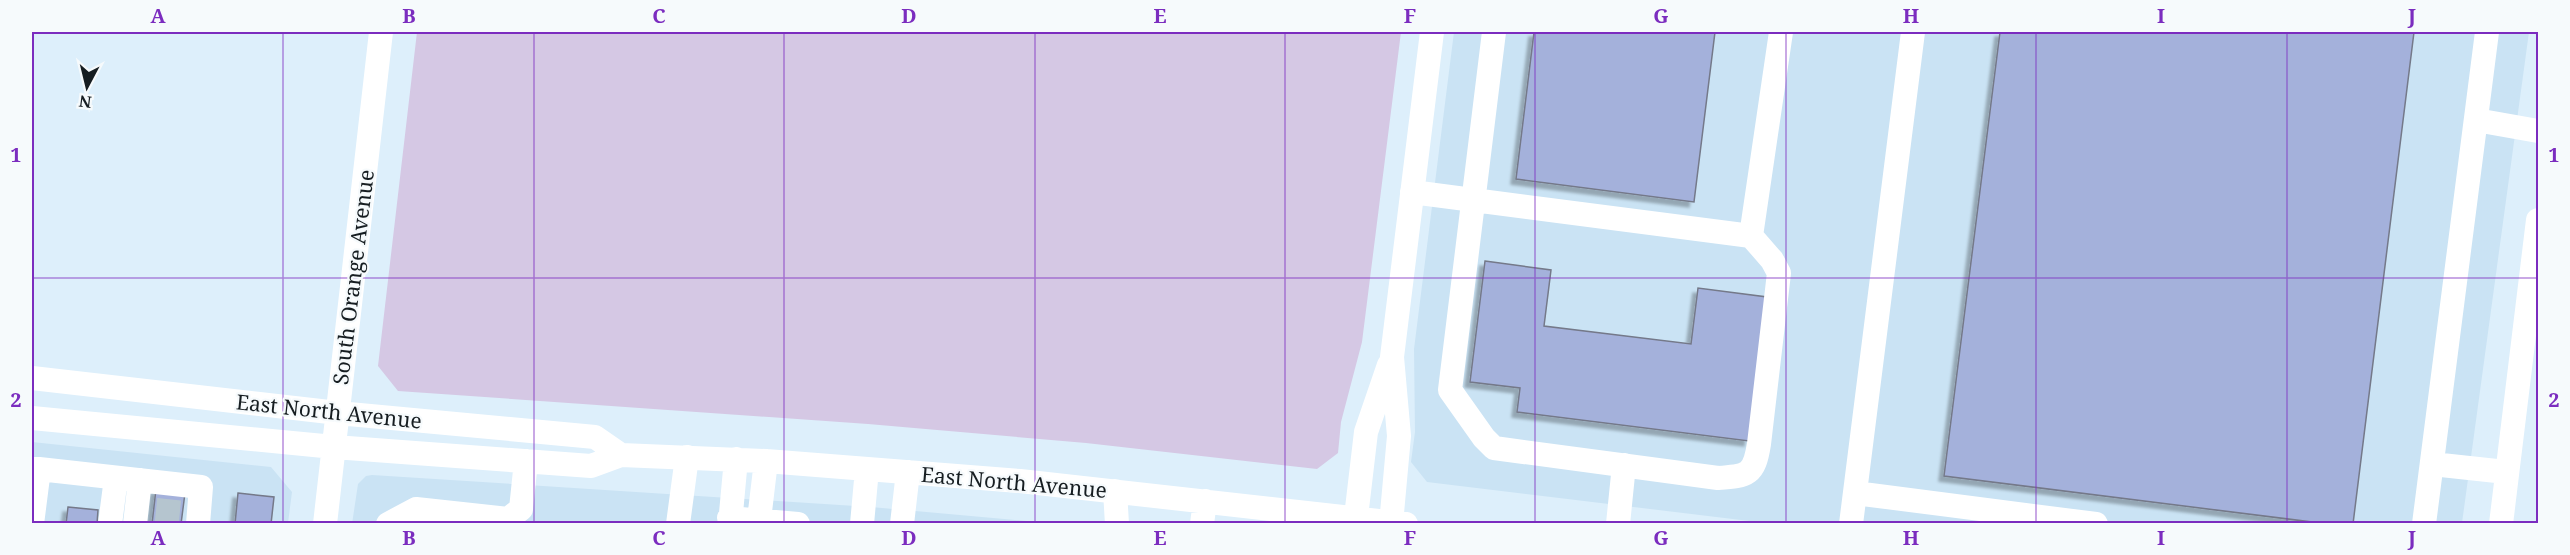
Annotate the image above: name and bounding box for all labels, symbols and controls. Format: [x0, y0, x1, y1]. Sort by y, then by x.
text: A [150, 2, 166, 29]
text: B [402, 2, 416, 29]
text: C [652, 2, 666, 29]
text: D [901, 2, 917, 29]
text: E [1153, 2, 1167, 29]
text: F [1404, 2, 1416, 29]
text: G [1653, 2, 1669, 29]
text: H [1903, 2, 1919, 29]
text: I [2157, 2, 2165, 29]
text: J [2407, 2, 2416, 29]
north arrow [57, 57, 117, 117]
text: N [77, 90, 93, 114]
text: 1 [10, 141, 22, 168]
text: 1 [2548, 141, 2560, 168]
street label: South Orange Avenue [326, 168, 380, 386]
text: 2 [10, 386, 22, 413]
text: 2 [2548, 386, 2560, 413]
street label: East North Avenue [235, 387, 423, 435]
street label: East North Avenue [920, 460, 1108, 504]
text: A [150, 524, 166, 551]
text: B [402, 524, 416, 551]
text: C [652, 524, 666, 551]
text: D [901, 524, 917, 551]
text: E [1153, 524, 1167, 551]
text: F [1404, 524, 1416, 551]
text: G [1653, 524, 1669, 551]
text: H [1903, 524, 1919, 551]
text: I [2157, 524, 2165, 551]
text: J [2407, 524, 2416, 551]

